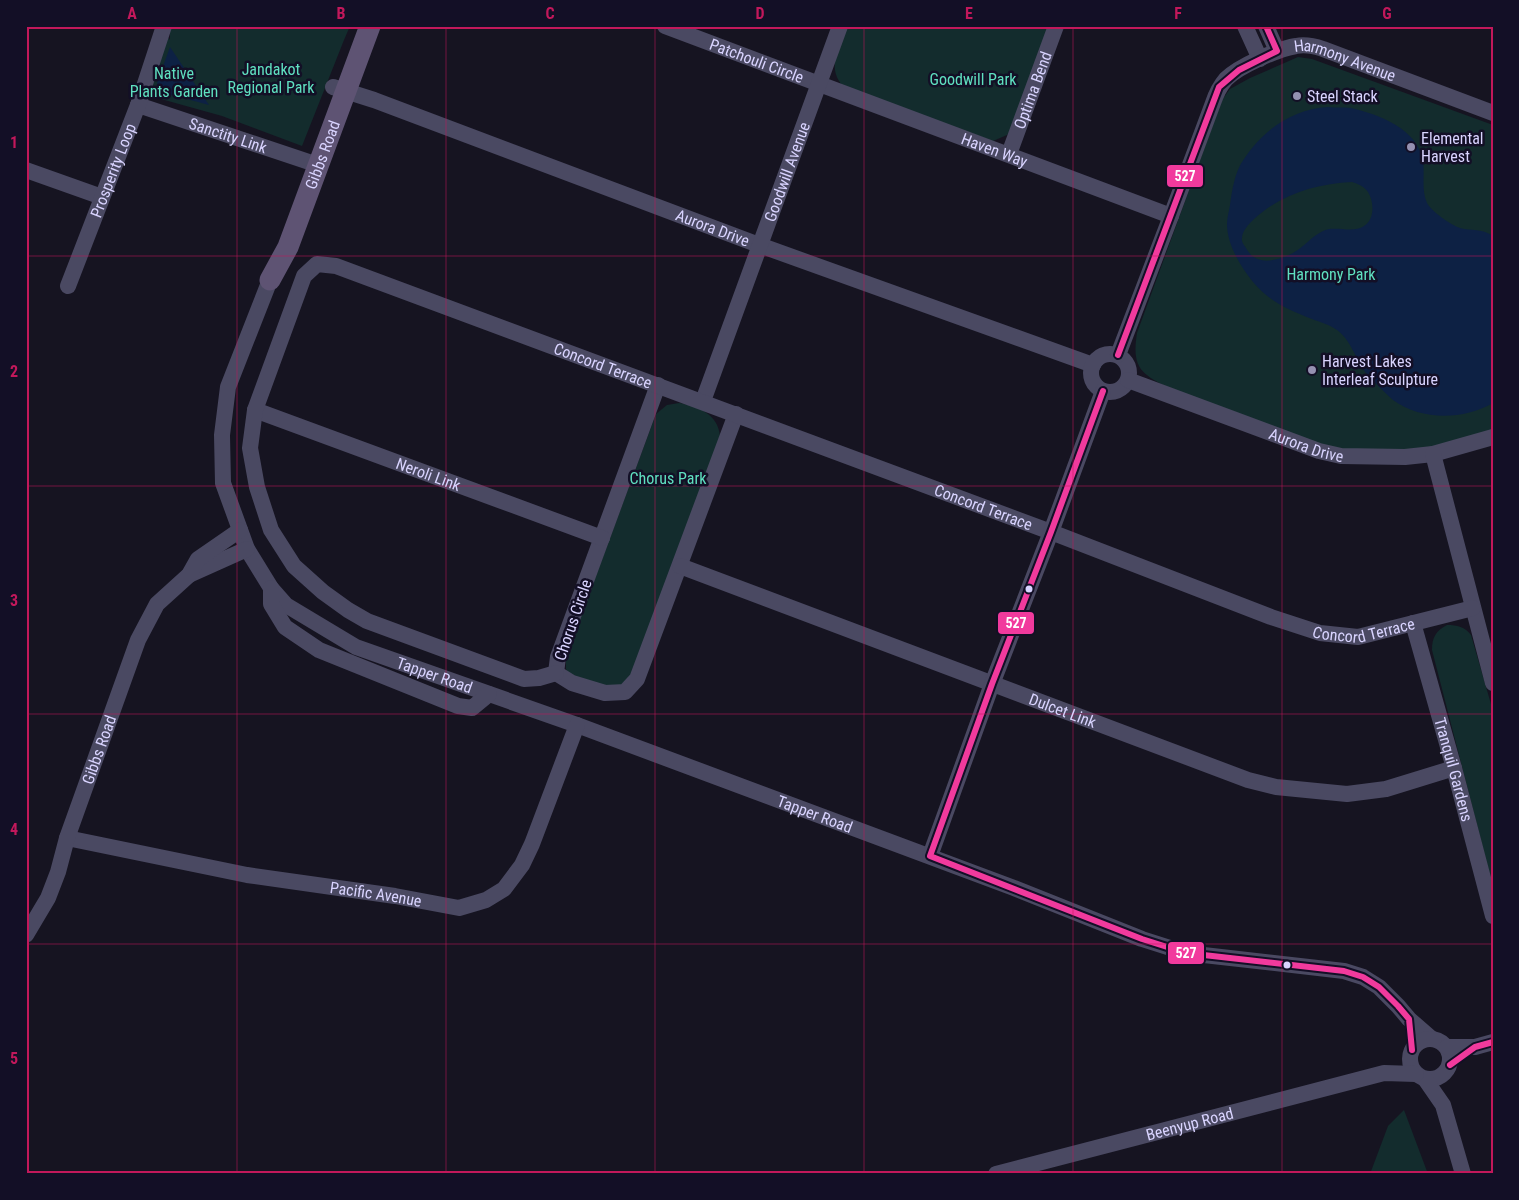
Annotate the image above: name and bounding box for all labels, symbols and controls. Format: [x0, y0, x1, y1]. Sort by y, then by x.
text: A [127, 4, 137, 23]
text: B [337, 4, 346, 23]
text: C [545, 4, 555, 23]
text: D [755, 4, 765, 23]
text: E [965, 4, 973, 23]
text: F [1174, 4, 1182, 23]
text: G [1382, 4, 1392, 23]
street label: Patchouli Circle [707, 34, 806, 87]
street label: Harmony Avenue [1293, 35, 1398, 85]
street label: Optima Bend [1010, 49, 1055, 132]
park label: Jandakot Regional Park [228, 60, 315, 97]
park label: Native Plants Garden [130, 64, 218, 101]
park label: Goodwill Park [929, 70, 1017, 89]
place label: Steel Stack [1307, 87, 1378, 106]
marker: Steel Stack [1291, 90, 1303, 102]
street label: Sanctity Link [187, 113, 270, 157]
street label: Gibbs Road [301, 118, 344, 192]
street label: Goodwill Avenue [760, 119, 814, 224]
street label: Prosperity Loop [86, 120, 140, 220]
street label: Haven Way [959, 129, 1031, 171]
place label: Elemental Harvest [1421, 129, 1484, 166]
text: 1 [10, 133, 18, 152]
marker: Elemental Harvest [1405, 141, 1417, 153]
line badge: 527 [1166, 164, 1204, 188]
text: 527 [1174, 168, 1196, 184]
street label: Aurora Drive [673, 205, 752, 250]
park label: Harmony Park [1286, 265, 1376, 284]
street label: Concord Terrace [551, 338, 655, 392]
place label: Harvest Lakes Interleaf Sculpture [1322, 352, 1438, 389]
text: 2 [10, 362, 18, 381]
marker: Harvest Lakes Interleaf Sculpture [1306, 364, 1318, 376]
street label: Aurora Drive [1266, 424, 1345, 466]
street label: Neroli Link [394, 453, 464, 495]
park label: Chorus Park [630, 469, 707, 488]
street label: Concord Terrace [932, 480, 1035, 534]
street label: Chorus Circle [550, 577, 596, 663]
unlabelled marker [1024, 584, 1034, 594]
text: 3 [10, 591, 18, 610]
line badge: 527 [997, 611, 1035, 635]
street label: Concord Terrace [1310, 614, 1417, 646]
text: 527 [1005, 615, 1027, 631]
street label: Tapper Road [394, 653, 475, 697]
street label: Dulcet Link [1027, 689, 1100, 732]
street label: Gibbs Road [78, 712, 120, 787]
street label: Tranquil Gardens [1431, 715, 1477, 823]
street label: Tapper Road [775, 791, 855, 836]
text: 4 [10, 820, 18, 839]
street label: Pacific Avenue [329, 877, 423, 910]
line badge: 527 [1167, 941, 1205, 965]
text: 527 [1175, 945, 1197, 961]
unlabelled marker [1282, 960, 1292, 970]
text: 5 [10, 1049, 18, 1068]
street label: Beenyup Road [1144, 1103, 1235, 1144]

